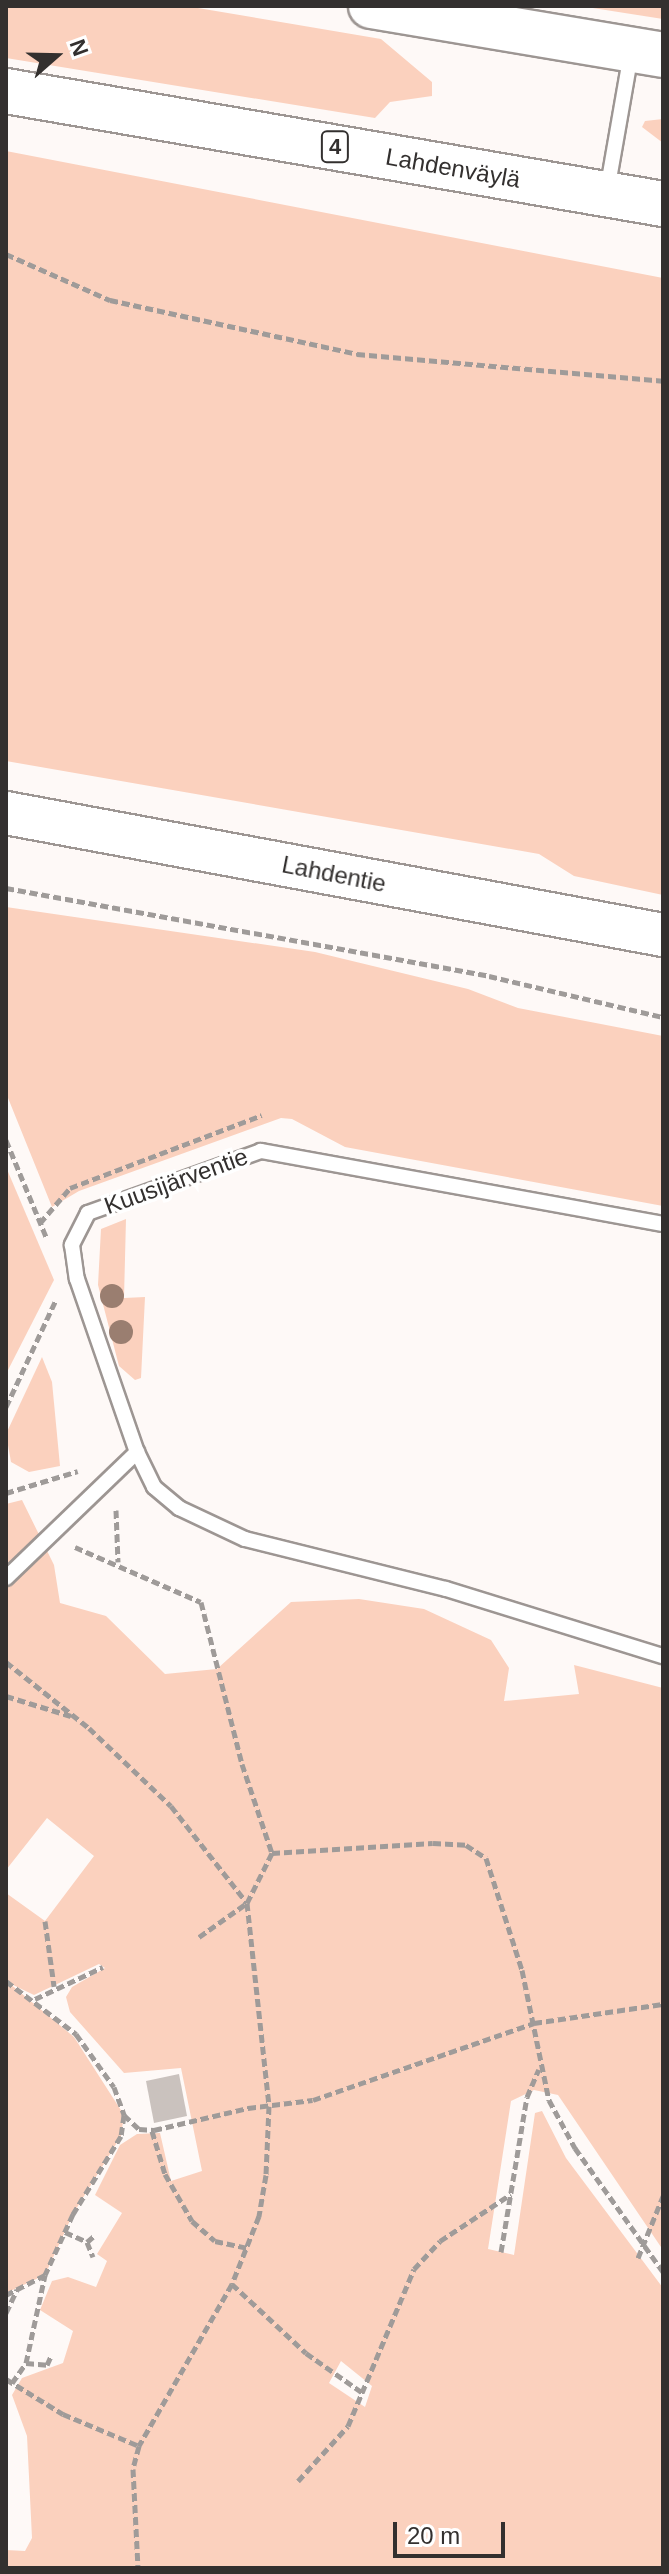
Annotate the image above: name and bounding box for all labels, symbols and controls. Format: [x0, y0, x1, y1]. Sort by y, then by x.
north arrow [16, 16, 96, 96]
text: N [65, 36, 93, 59]
road number: 4 [319, 129, 351, 165]
street label: Lahdenväylä [383, 142, 523, 194]
street label: Lahdentie [280, 850, 388, 898]
street label: Kuusijärventie [100, 1142, 252, 1220]
scale bar [397, 2506, 509, 2556]
text: 20 m [407, 2522, 460, 2549]

